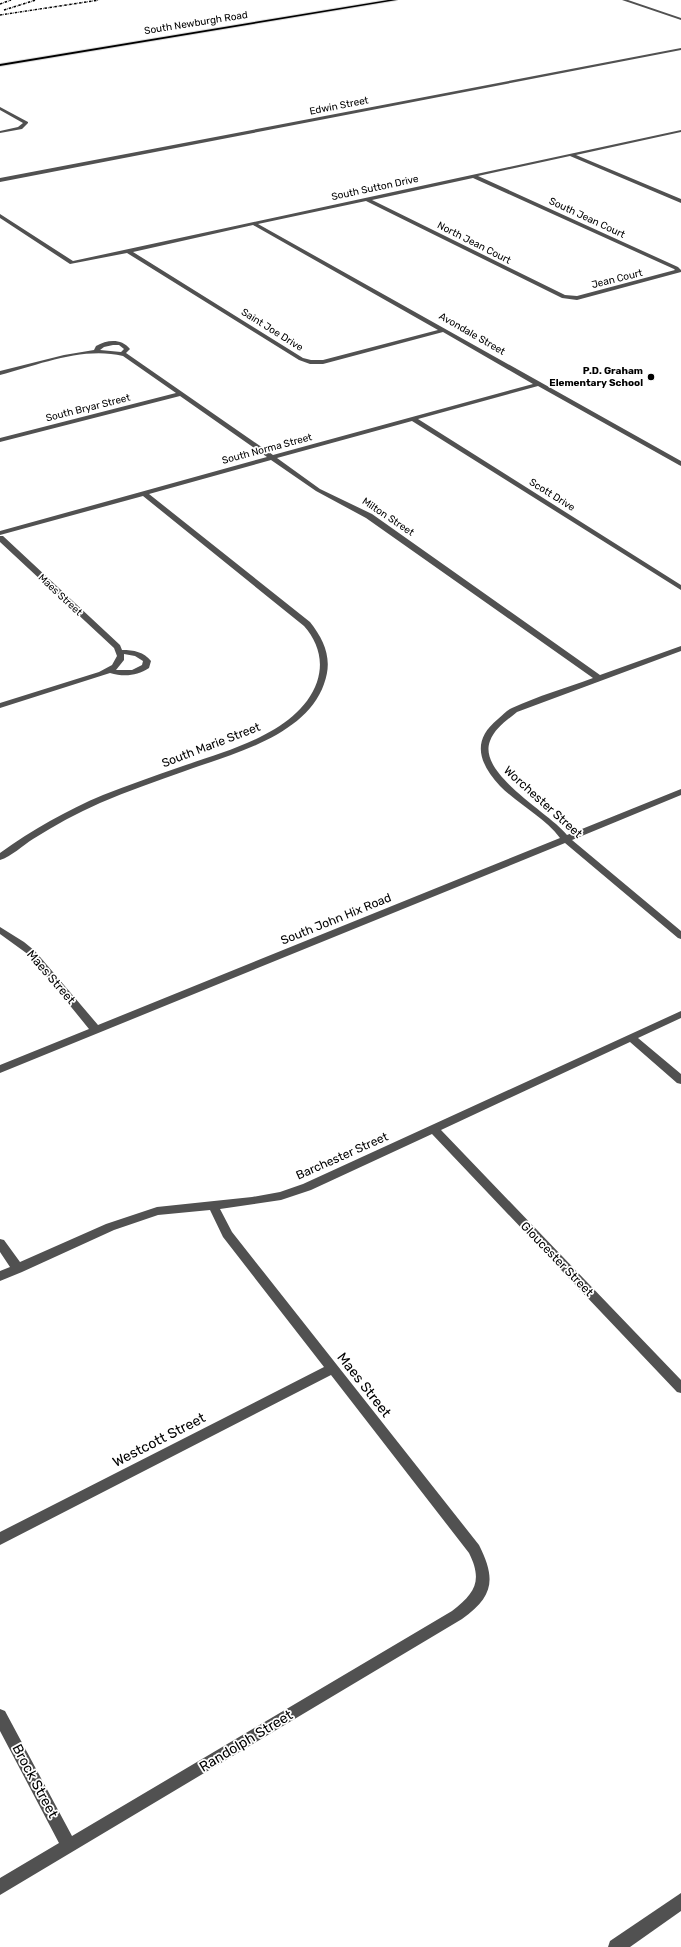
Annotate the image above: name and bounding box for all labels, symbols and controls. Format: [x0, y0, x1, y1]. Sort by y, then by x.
street label: South Newburgh Road [143, 9, 249, 37]
street label: Edwin Street [308, 94, 370, 118]
street label: South Sutton Drive [330, 173, 420, 203]
street label: South Jean Court [547, 195, 627, 241]
street label: North Jean Court [435, 219, 513, 267]
street label: Jean Court [590, 267, 644, 291]
street label: Saint Joe Drive [239, 306, 305, 354]
street label: Avondale Street [437, 310, 507, 358]
place label: P.D. Graham Elementary School [549, 365, 643, 389]
marker: P.D. Graham Elementary School [646, 372, 656, 382]
street label: South Bryar Street [44, 392, 132, 424]
street label: South Norma Street [221, 431, 313, 467]
street label: Scott Drive [527, 476, 577, 514]
street label: Milton Street [360, 495, 416, 539]
street label: Maes Street [36, 572, 84, 618]
street label: South Marie Street [160, 720, 263, 770]
street label: Worchester Street [501, 763, 585, 841]
street label: South John Hix Road [279, 890, 393, 948]
street label: Maes Street [24, 947, 78, 1007]
street label: Barchester Street [294, 1129, 390, 1183]
street label: Gloucester Street [518, 1219, 596, 1299]
street label: Maes Street [333, 1349, 395, 1421]
street label: Westcott Street [110, 1409, 209, 1471]
street label: Randolph Street [196, 1706, 296, 1776]
street label: Brock Street [8, 1741, 62, 1821]

